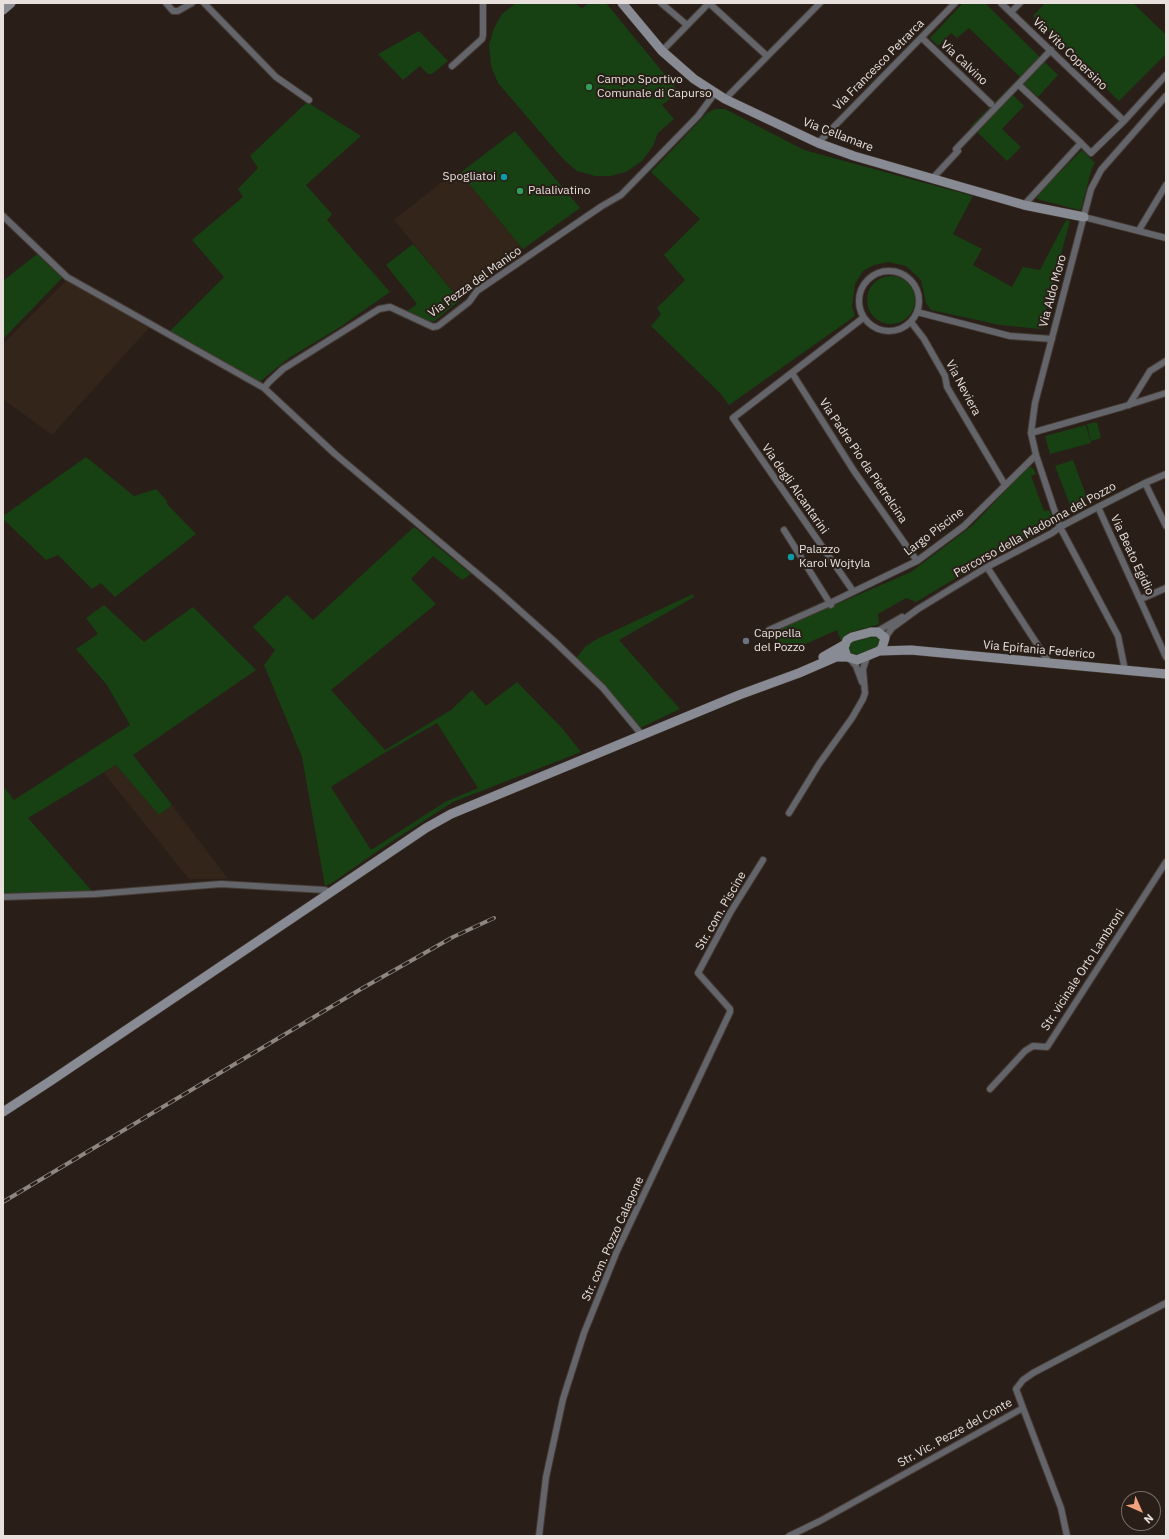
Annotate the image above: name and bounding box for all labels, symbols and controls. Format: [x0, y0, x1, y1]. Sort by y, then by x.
street label: Via Vito Copersino [1030, 15, 1110, 93]
street label: Via Francesco Petrarca [830, 16, 928, 114]
street label: Via Calvino [938, 38, 990, 88]
place label: Campo Sportivo Comunale di Capurso [597, 73, 712, 101]
marker: Campo Sportivo Comunale di Capurso [584, 82, 594, 92]
street label: Via Cellamare [801, 115, 875, 155]
place label: Spogliatoi [442, 170, 496, 184]
marker: Spogliatoi [499, 172, 509, 182]
place label: Palalivatino [528, 184, 590, 198]
marker: Palalivatino [515, 186, 525, 196]
street label: Via Pezza del Manico [426, 243, 524, 321]
street label: Via Aldo Moro [1036, 253, 1070, 329]
street label: Via Neviera [942, 358, 984, 418]
street label: Via Padre Pio da Pietrelcina [816, 396, 910, 526]
street label: Via degli Alcantarini [759, 441, 831, 537]
street label: Percorso della Madonna del Pozzo [951, 479, 1119, 581]
street label: Largo Piscine [901, 505, 967, 559]
street label: Via Beato Egidio [1107, 513, 1157, 597]
place label: Palazzo Karol Wojtyla [799, 543, 870, 571]
marker: Palazzo Karol Wojtyla [786, 552, 796, 562]
place label: Cappella del Pozzo [754, 627, 805, 655]
marker: Cappella del Pozzo [741, 636, 751, 646]
street label: Via Epifania Federico [982, 638, 1096, 662]
street label: Str. com. Piscine [693, 869, 749, 953]
street label: Str. vicinale Orto Lambroni [1038, 907, 1128, 1033]
street label: Str. com. Pozzo Calapone [579, 1174, 647, 1304]
street label: Str. Vic. Pezze del Conte [895, 1396, 1015, 1470]
north arrow [1121, 1491, 1161, 1531]
text: N [1141, 1511, 1157, 1527]

